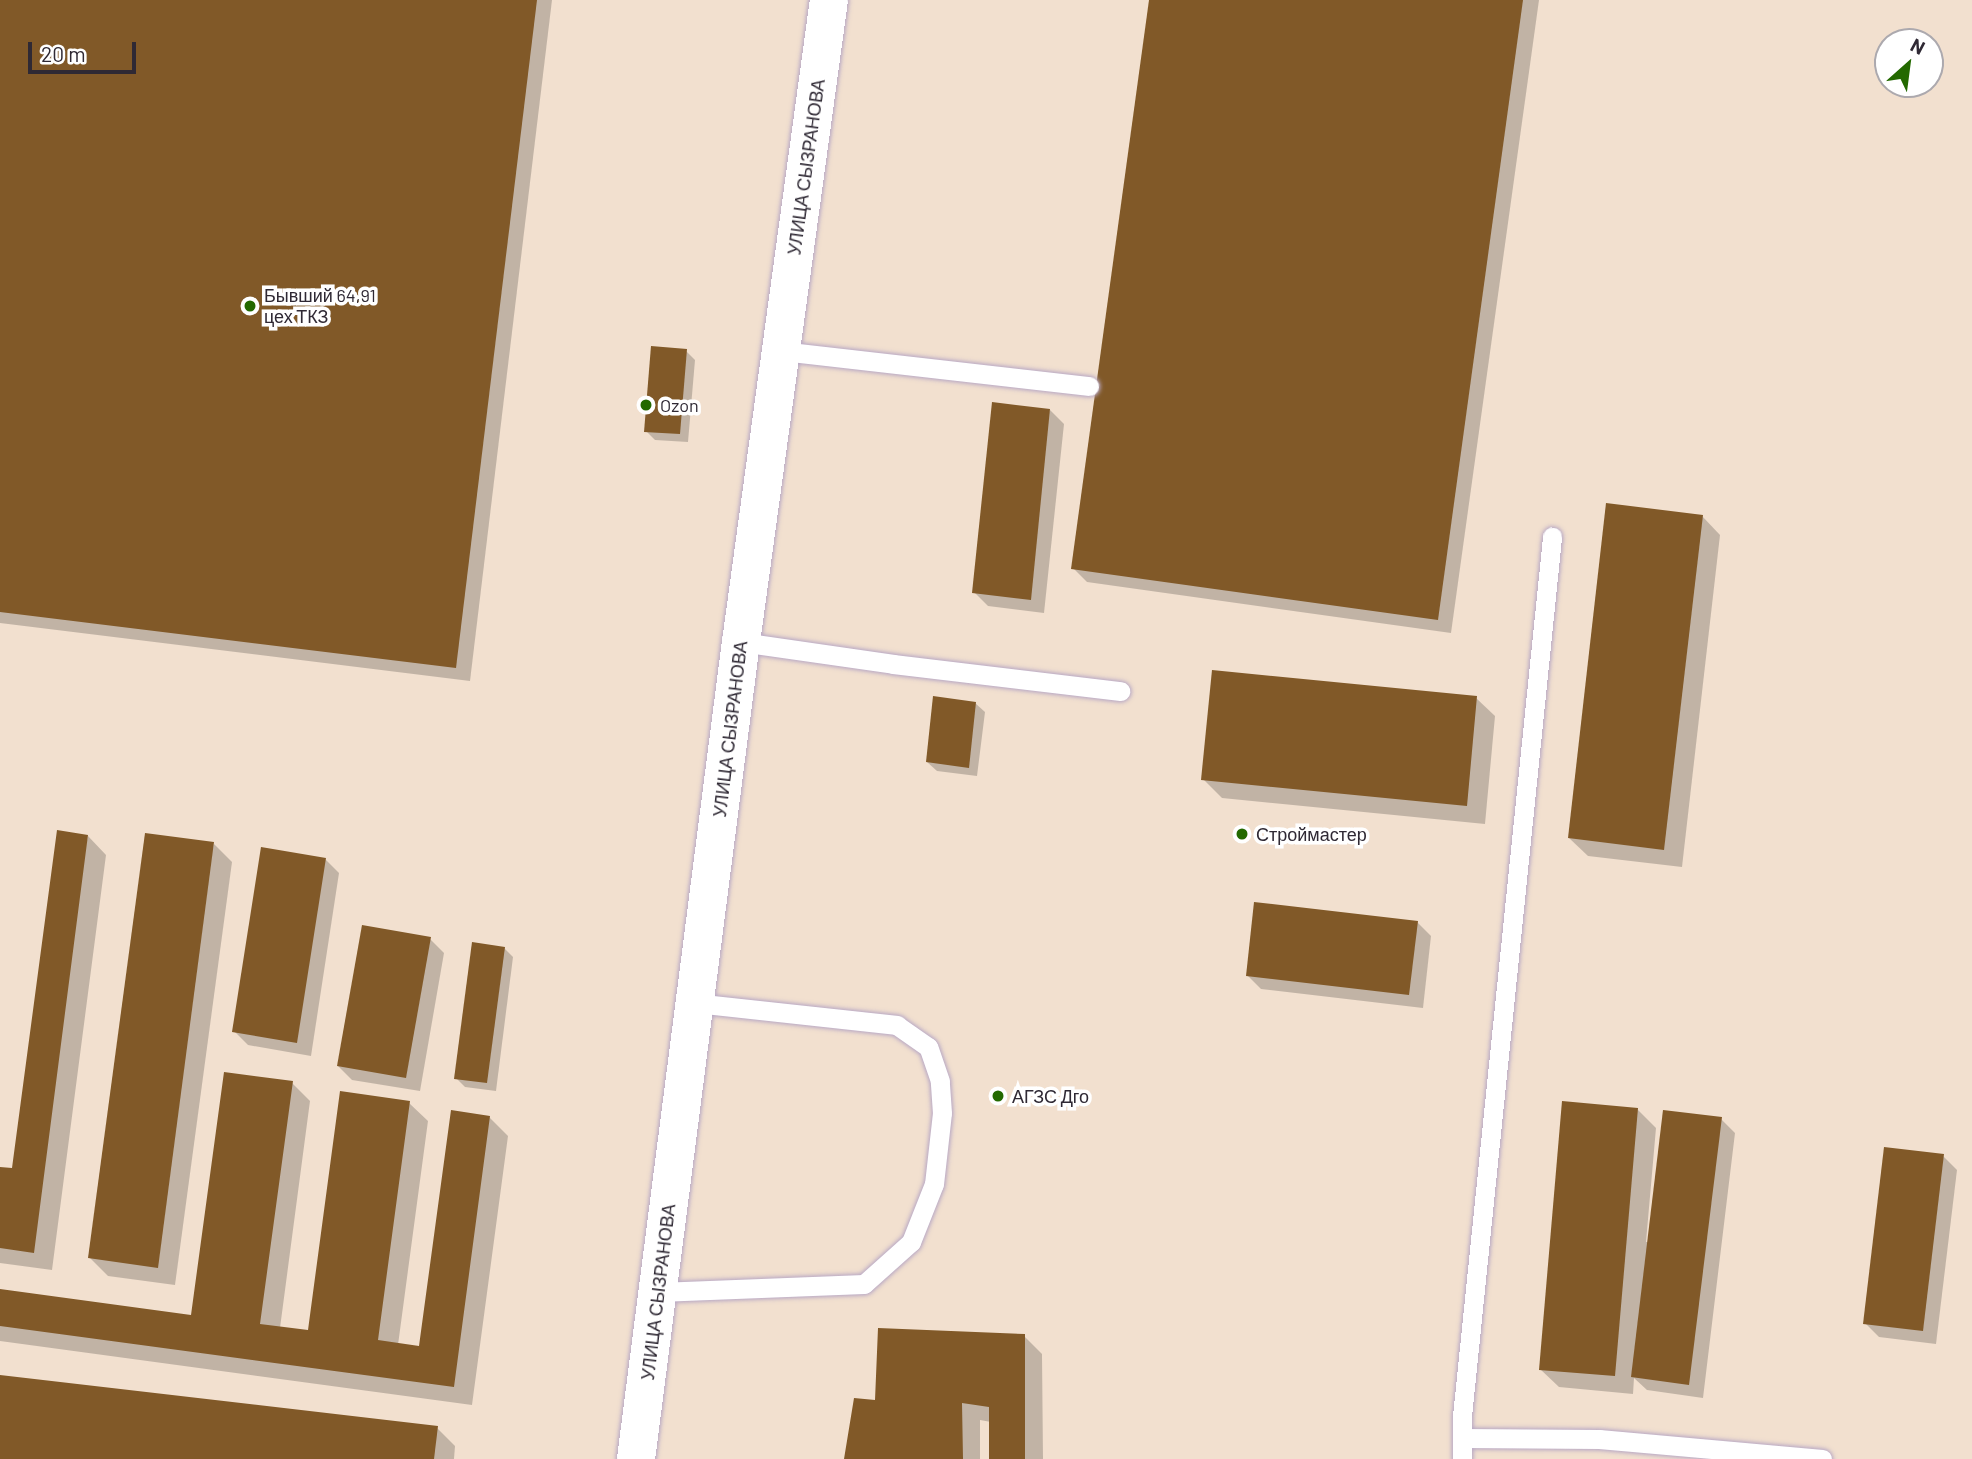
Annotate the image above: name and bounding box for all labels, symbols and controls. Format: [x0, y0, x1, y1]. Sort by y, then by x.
scale bar [32, 28, 140, 72]
north arrow [1874, 28, 1944, 98]
text: N [1907, 33, 1929, 59]
text: 20 m [41, 41, 86, 66]
street label: УЛИЦА СЫЗРАНОВА [783, 78, 829, 256]
place label: Бывший 64,91 цех ТКЗ [264, 285, 376, 328]
marker: Бывший 64,91 цех ТКЗ [242, 298, 258, 314]
place label: Ozon [660, 394, 699, 416]
marker: Ozon [638, 397, 654, 413]
street label: УЛИЦА СЫЗРАНОВА [708, 640, 752, 818]
place label: Строймастер [1256, 823, 1367, 845]
marker: Строймастер [1234, 826, 1250, 842]
place label: АГЗС Дго [1012, 1085, 1089, 1107]
marker: АГЗС Дго [990, 1088, 1006, 1104]
street label: УЛИЦА СЫЗРАНОВА [636, 1203, 680, 1381]

